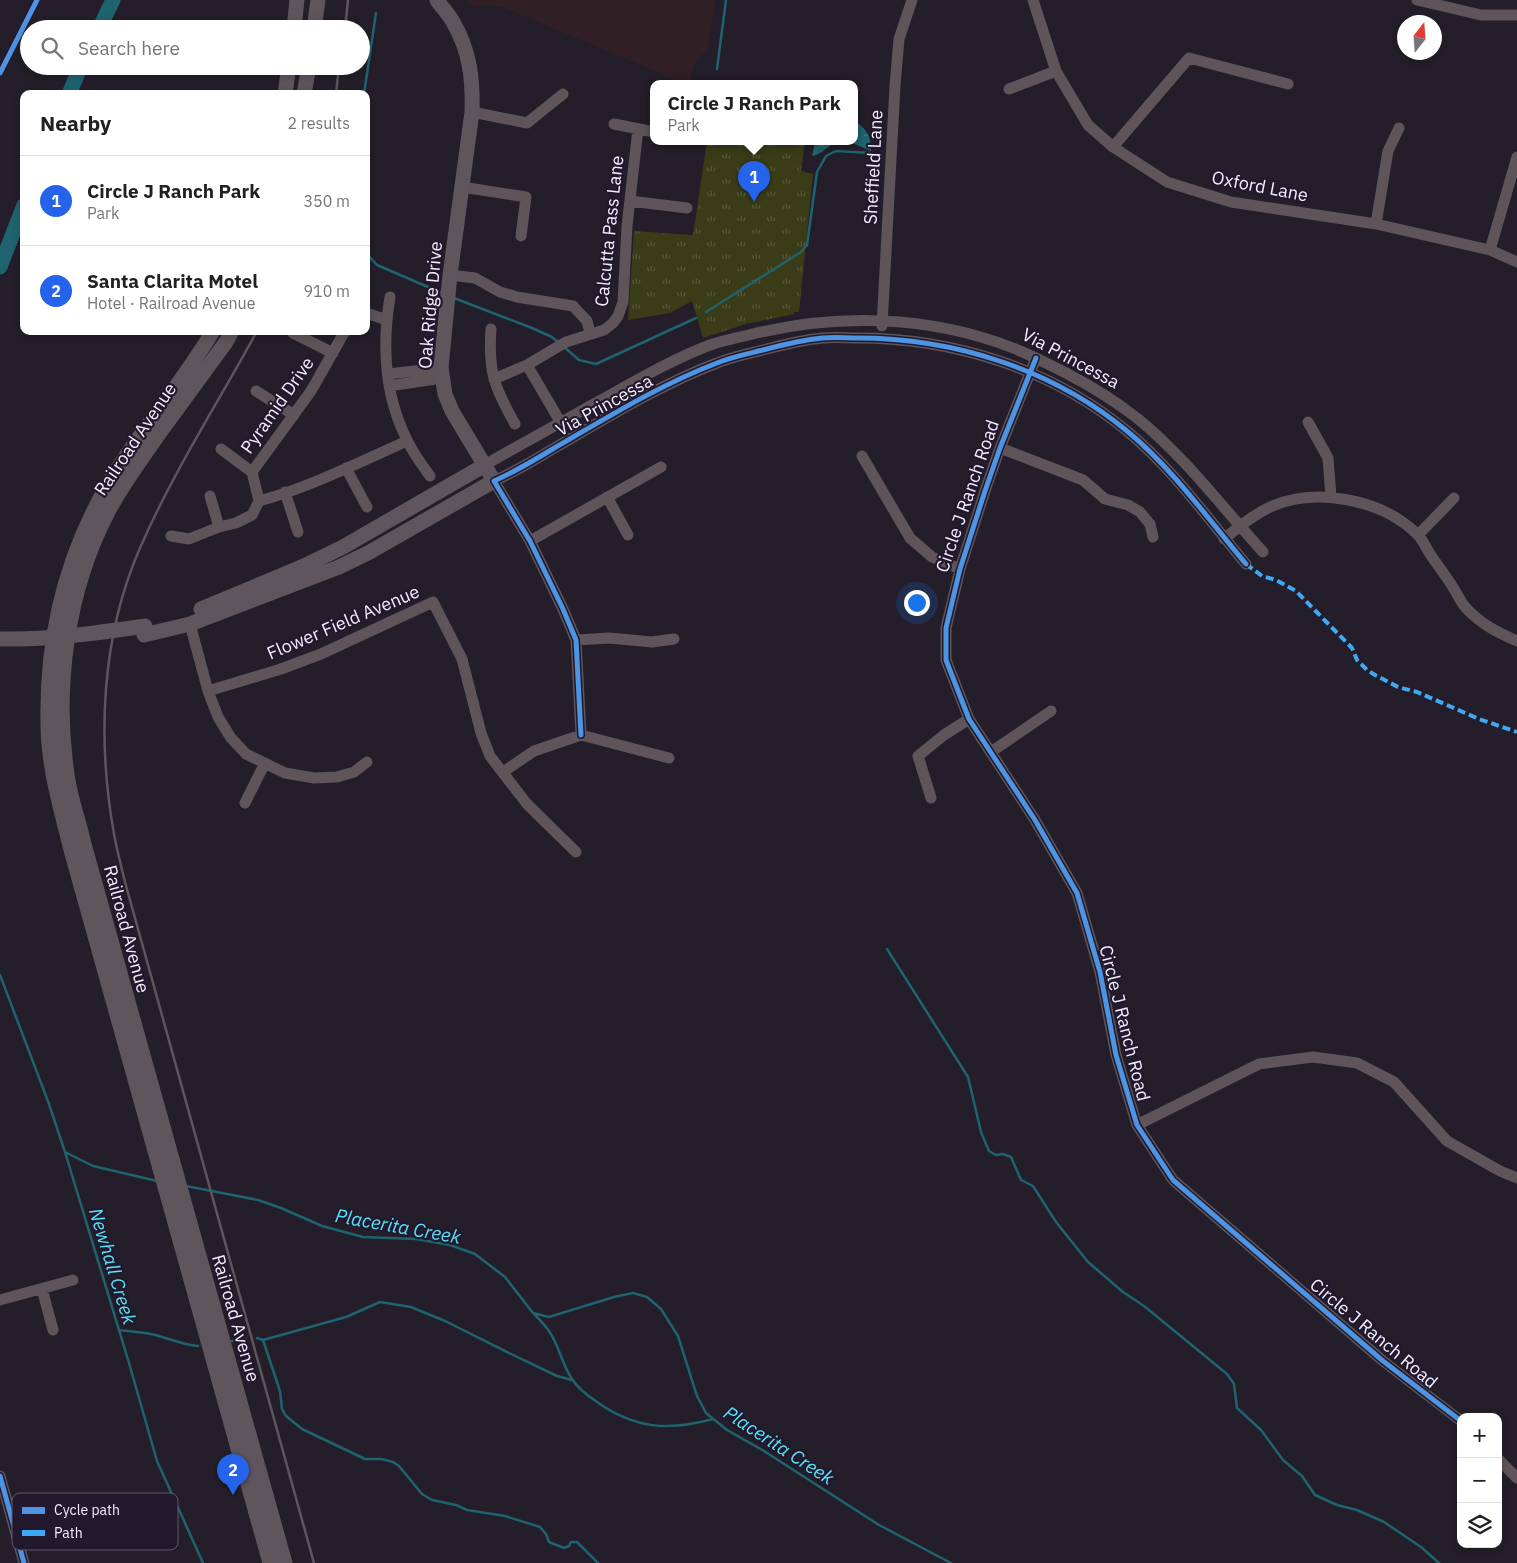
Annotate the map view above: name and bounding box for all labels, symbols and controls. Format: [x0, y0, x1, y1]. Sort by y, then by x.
north arrow [1397, 15, 1442, 60]
search box [20, 20, 370, 75]
icon: search [38, 34, 66, 62]
text: Search here [78, 36, 180, 60]
popup [650, 80, 858, 145]
text: Circle J Ranch Park [667, 91, 841, 115]
text: Nearby [40, 109, 111, 137]
street label: Sheffield Lane [859, 109, 887, 225]
text: 2 results [287, 113, 350, 133]
text: Park [667, 115, 700, 135]
street label: Calcutta Pass Lane [590, 154, 628, 308]
pin: 1 [738, 161, 770, 202]
street label: Oxford Lane [1210, 165, 1310, 207]
text: Circle J Ranch Park [87, 179, 260, 203]
text: 1 [51, 191, 61, 211]
text: 350 m [303, 191, 350, 211]
text: Park [87, 203, 119, 223]
street label: Oak Ridge Drive [413, 240, 447, 370]
text: Santa Clarita Motel [87, 269, 258, 293]
text: 2 [51, 281, 61, 301]
text: 910 m [303, 281, 350, 301]
text: Hotel · Railroad Avenue [87, 293, 255, 313]
street label: Via Princessa [1018, 323, 1124, 394]
street label: Pyramid Drive [235, 352, 319, 458]
street label: Via Princessa [552, 369, 657, 441]
street label: Railroad Avenue [89, 378, 181, 500]
street label: Circle J Ranch Road [930, 417, 1004, 575]
street label: Flower Field Avenue [263, 579, 423, 665]
your location [904, 590, 930, 616]
street label: Railroad Avenue [99, 863, 155, 996]
street label: Circle J Ranch Road [1095, 943, 1155, 1103]
water label: Placerita Creek [333, 1203, 464, 1249]
water label: Newhall Creek [84, 1205, 142, 1328]
street label: Railroad Avenue [207, 1252, 265, 1384]
street label: Circle J Ranch Road [1305, 1273, 1443, 1393]
water label: Placerita Creek [719, 1400, 840, 1490]
map controls [1457, 1413, 1502, 1548]
button: + [1457, 1413, 1502, 1458]
pin: 2 [217, 1454, 249, 1495]
button: − [1457, 1458, 1502, 1503]
legend [12, 1493, 178, 1550]
text: Cycle path [54, 1501, 120, 1519]
button: layers [1457, 1503, 1502, 1548]
text: Path [54, 1524, 83, 1542]

